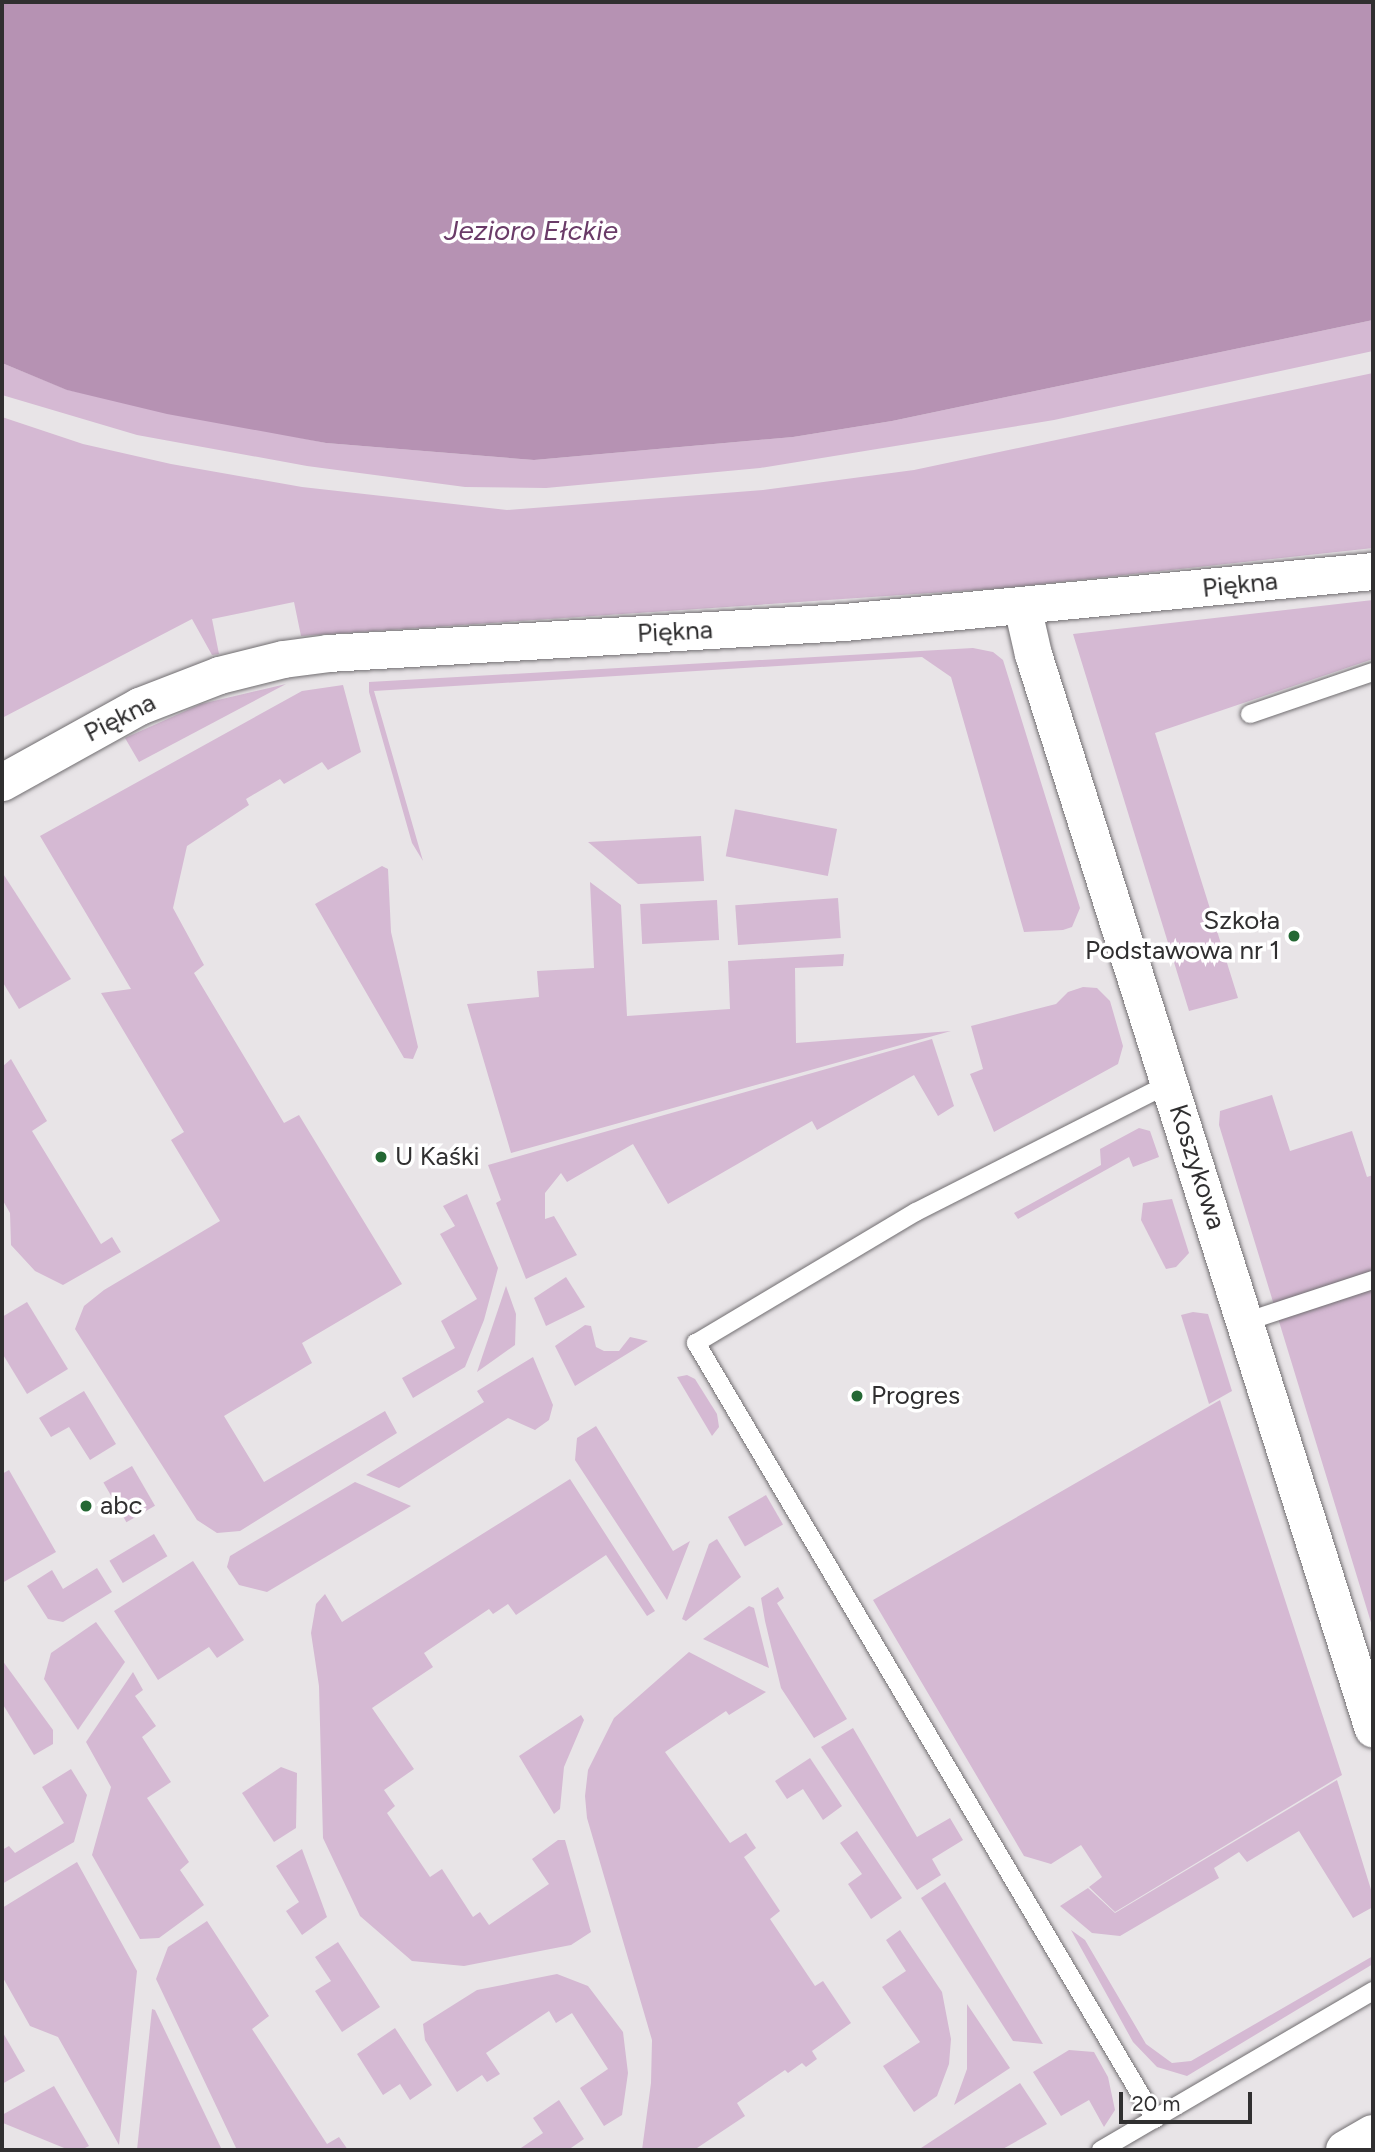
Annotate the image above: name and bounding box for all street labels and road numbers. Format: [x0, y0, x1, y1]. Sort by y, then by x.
street label: Piękna [1201, 566, 1279, 604]
street label: Piękna [636, 614, 714, 650]
street label: Piękna [79, 687, 161, 749]
street label: Koszykowa [1162, 1101, 1232, 1233]

